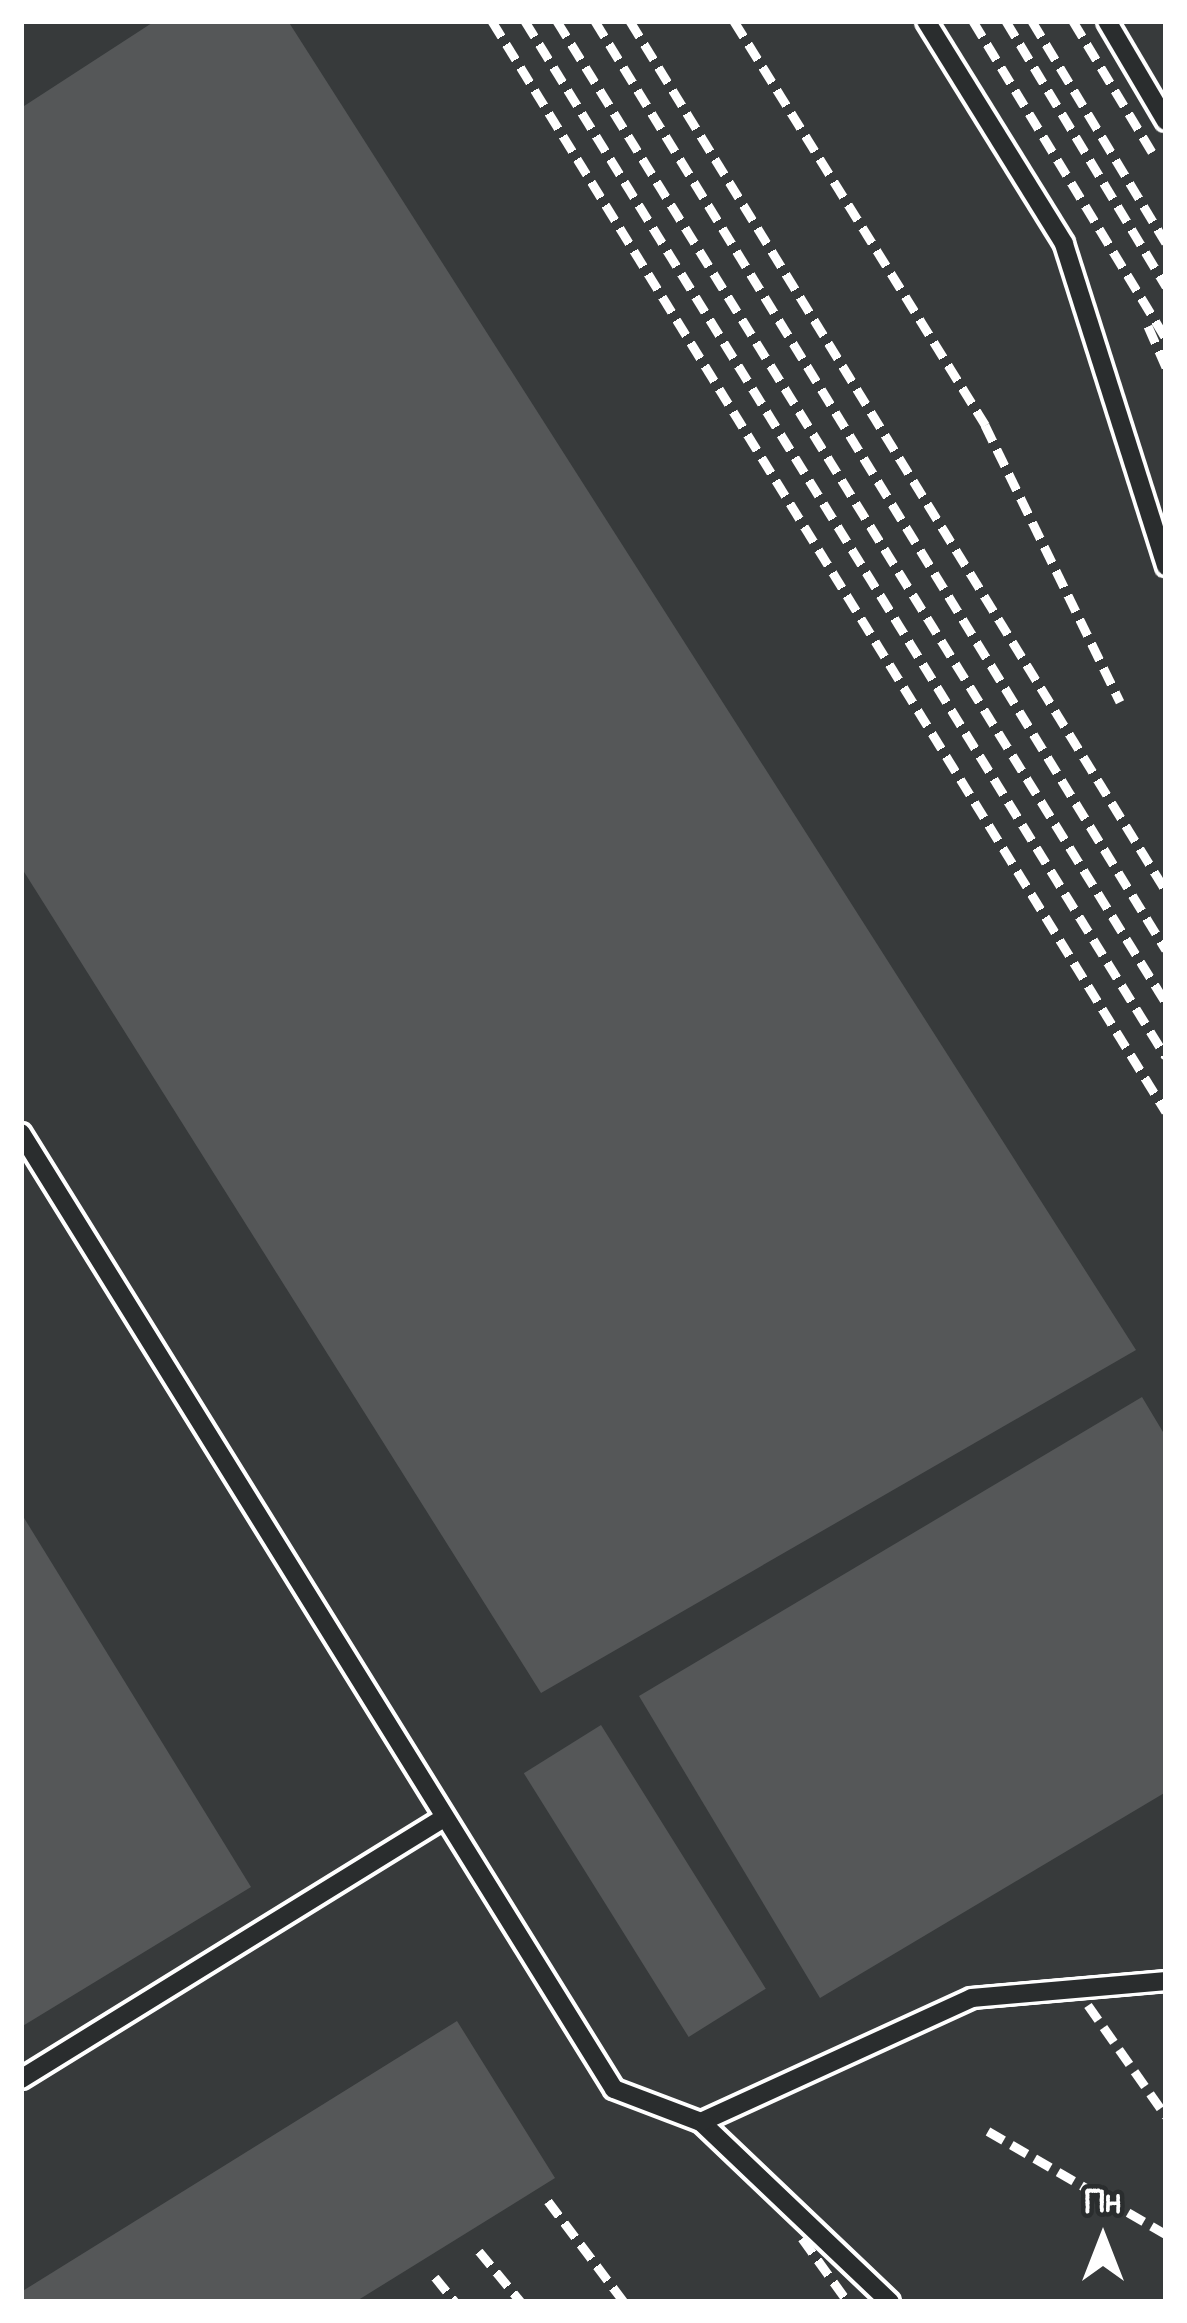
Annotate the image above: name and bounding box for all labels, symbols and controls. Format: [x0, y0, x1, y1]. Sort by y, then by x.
north arrow [1043, 2179, 1163, 2299]
text: Пн [1085, 2182, 1121, 2223]

